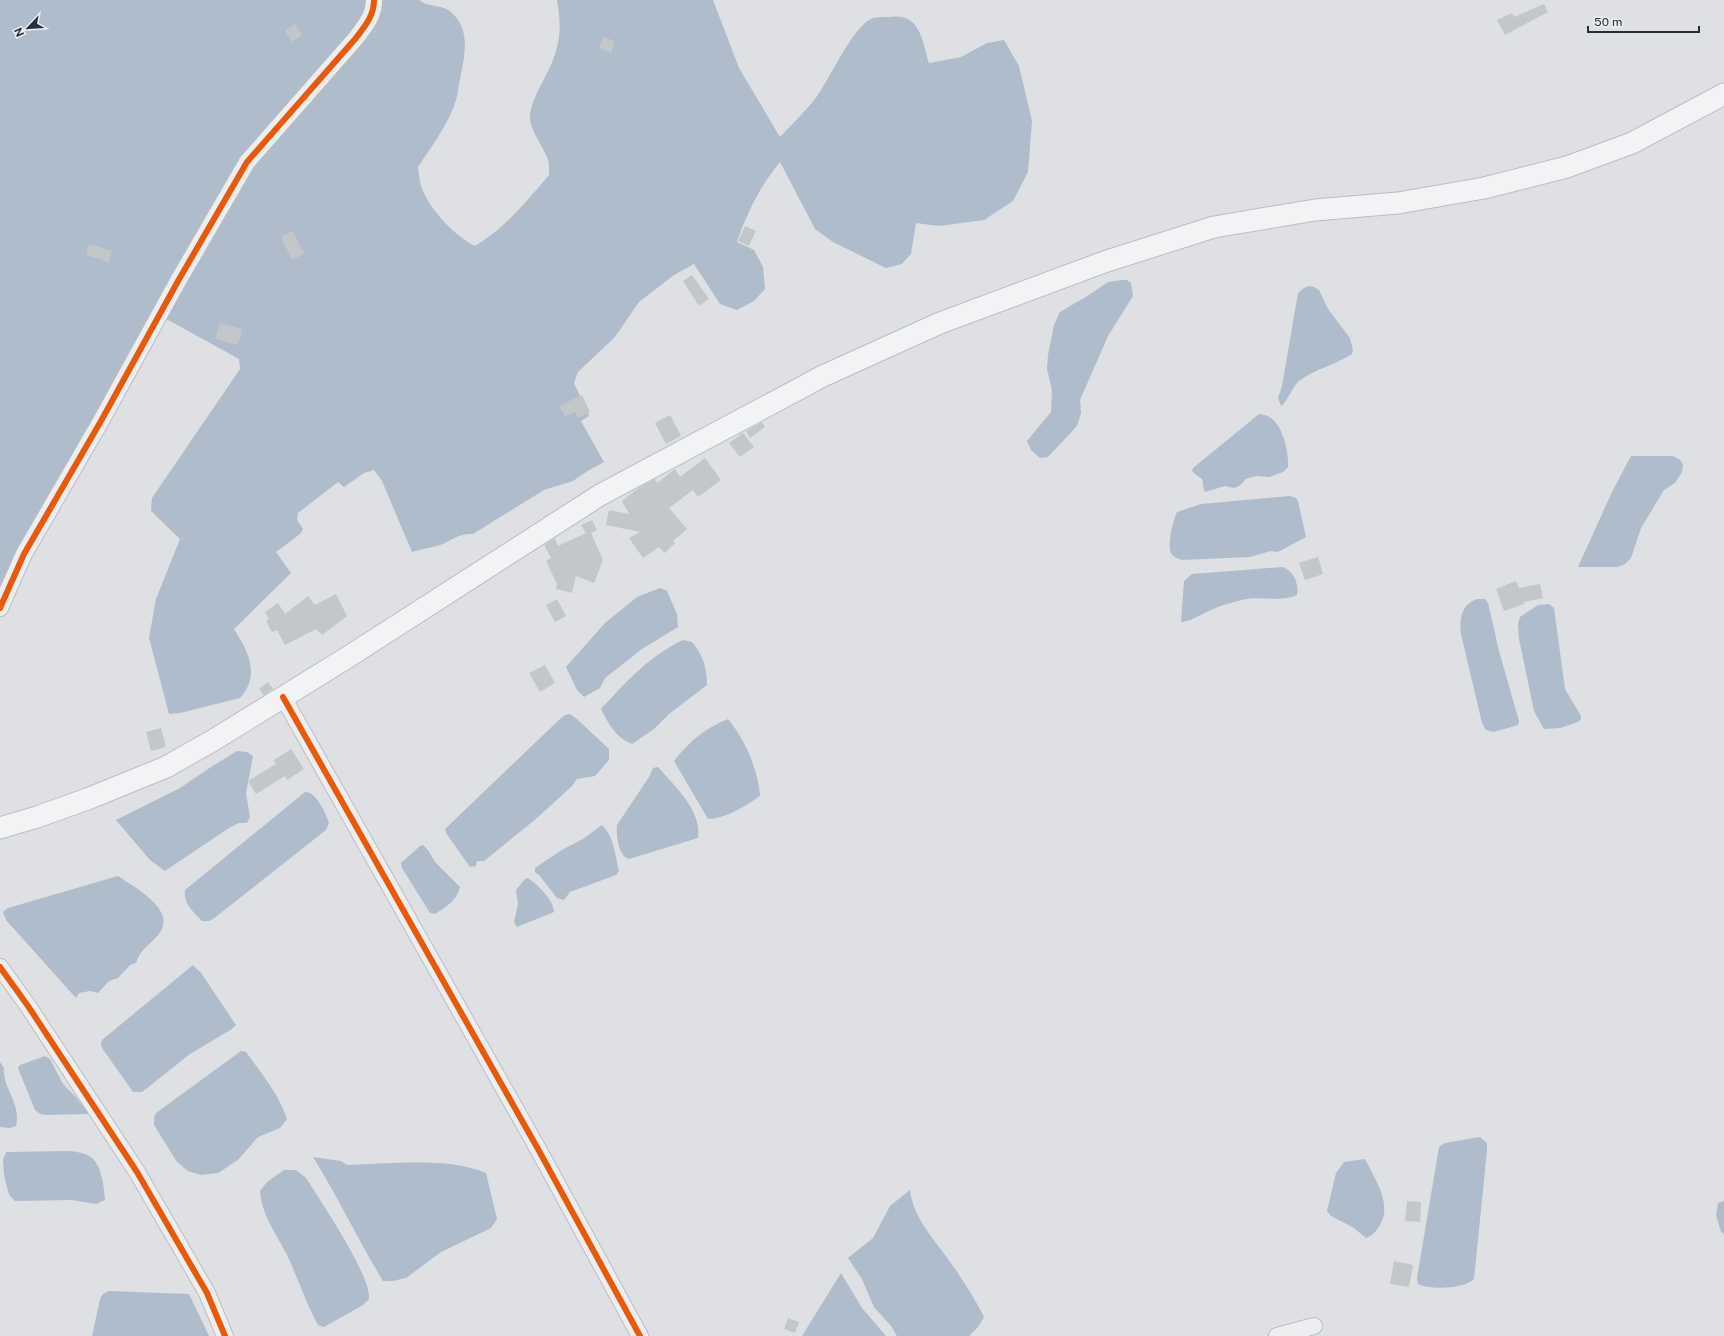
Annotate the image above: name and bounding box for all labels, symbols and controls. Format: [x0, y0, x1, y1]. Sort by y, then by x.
north arrow [8, 8, 48, 48]
scale bar [1588, 8, 1699, 34]
text: 50 m [1594, 15, 1622, 29]
text: N [12, 26, 26, 39]

